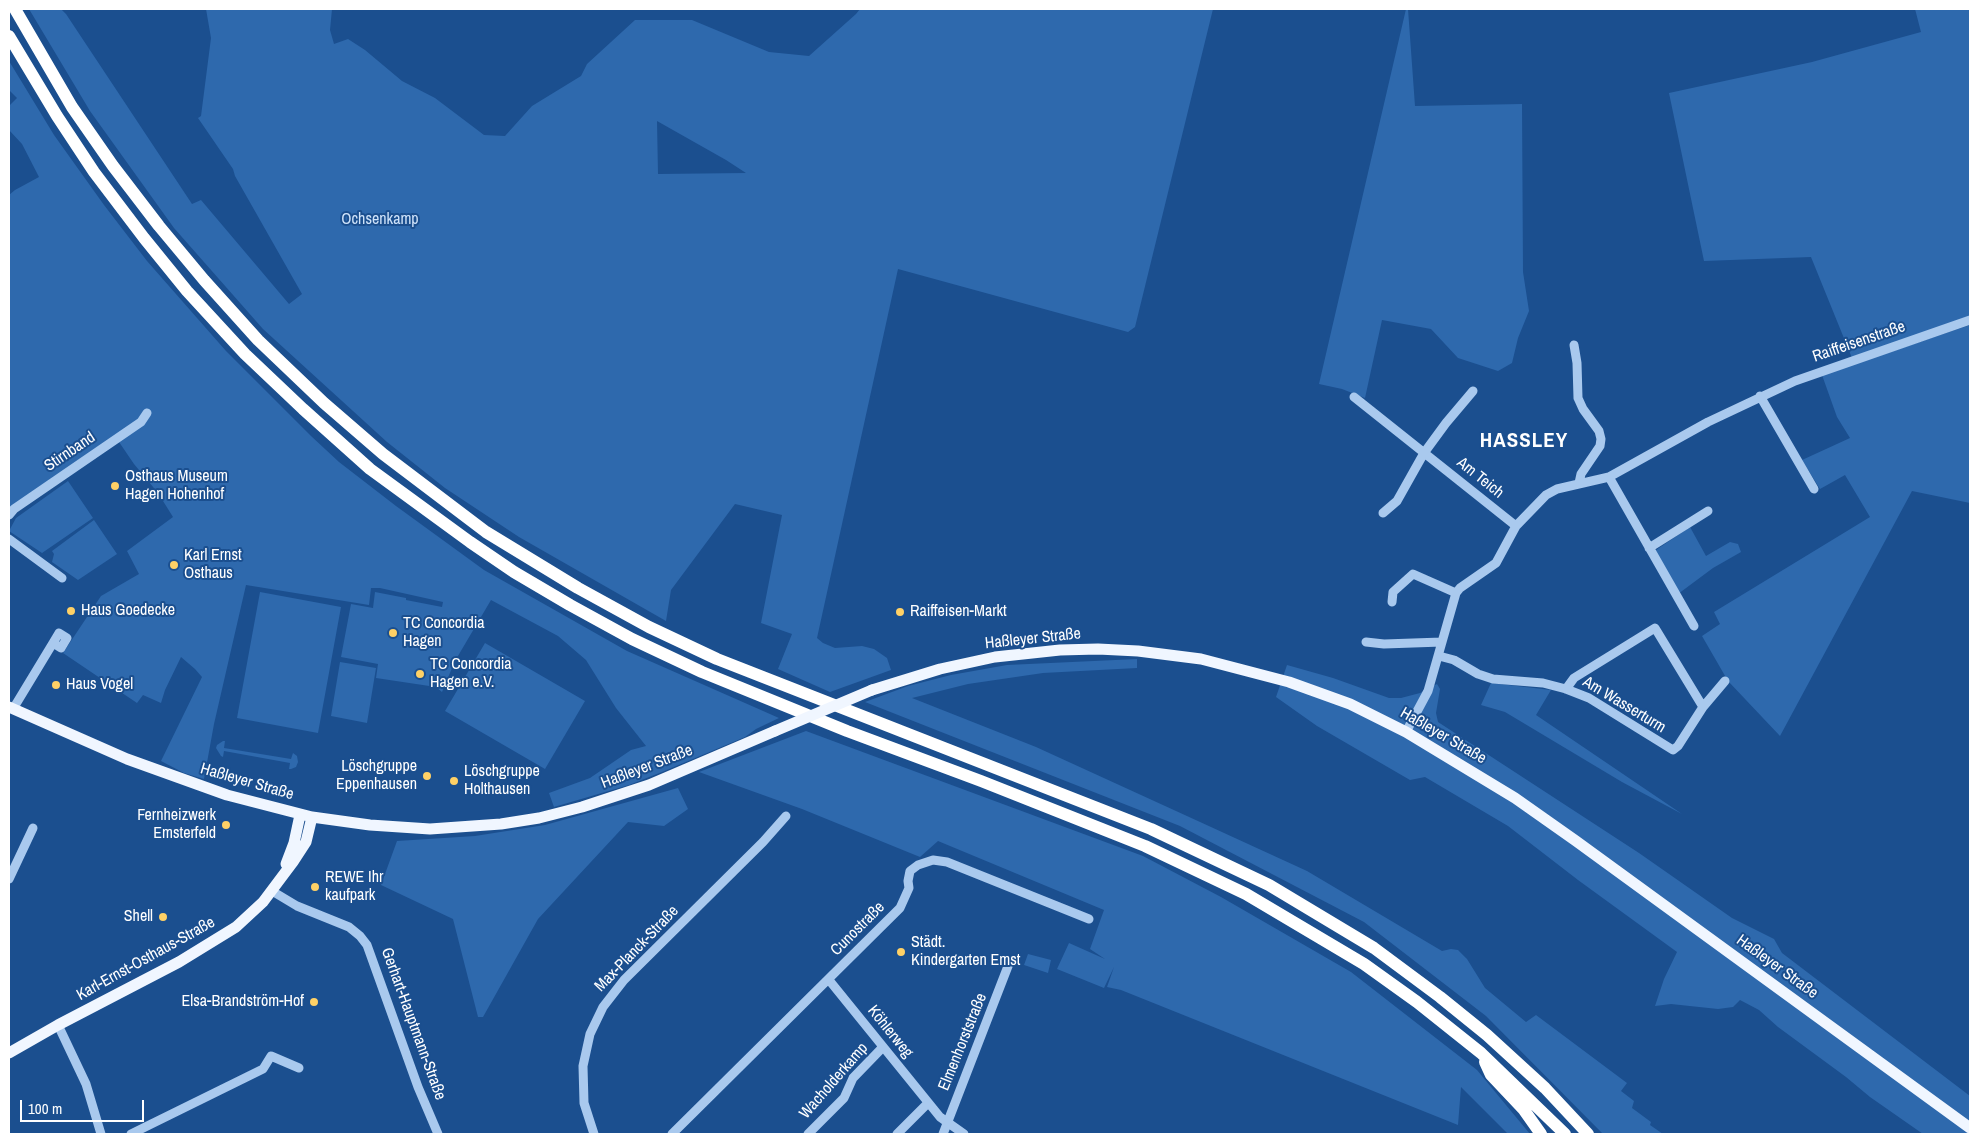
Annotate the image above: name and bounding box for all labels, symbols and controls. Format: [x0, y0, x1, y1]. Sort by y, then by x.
park label: Ochsenkamp [341, 210, 419, 230]
street label: Raiffeisenstraße [1810, 317, 1908, 367]
street label: Stirnband [41, 428, 99, 476]
district label: HASSLEY [1479, 428, 1569, 454]
street label: Am Teich [1453, 453, 1507, 503]
place label: Osthaus Museum Hagen Hohenhof [125, 467, 228, 505]
marker: Osthaus Museum Hagen Hohenhof [109, 480, 121, 492]
place label: Karl Ernst Osthaus [184, 546, 242, 584]
marker: Karl Ernst Osthaus [168, 559, 180, 571]
place label: Haus Goedecke [81, 601, 175, 621]
place label: Raiffeisen-Markt [910, 602, 1007, 622]
marker: Haus Goedecke [65, 605, 77, 617]
marker: Raiffeisen-Markt [894, 606, 906, 618]
place label: TC Concordia Hagen [403, 614, 485, 652]
street label: Haßleyer Straße [984, 624, 1082, 654]
marker: TC Concordia Hagen [387, 627, 399, 639]
place label: TC Concordia Hagen e.V. [430, 655, 512, 693]
marker: TC Concordia Hagen e.V. [414, 668, 426, 680]
street label: Am Wasserturm [1579, 673, 1669, 737]
place label: Haus Vogel [66, 675, 133, 695]
marker: Haus Vogel [50, 679, 62, 691]
street label: Haßleyer Straße [1397, 704, 1489, 768]
street label: Haßleyer Straße [599, 741, 695, 793]
place label: Löschgruppe Eppenhausen [336, 757, 417, 795]
street label: Haßleyer Straße [198, 760, 296, 804]
place label: Löschgruppe Holthausen [464, 762, 540, 800]
marker: Löschgruppe Eppenhausen [421, 770, 433, 782]
marker: Löschgruppe Holthausen [448, 775, 460, 787]
place label: Fernheizwerk Emsterfeld [137, 806, 216, 844]
marker: Fernheizwerk Emsterfeld [220, 819, 232, 831]
place label: REWE Ihr kaufpark [325, 868, 383, 906]
marker: REWE Ihr kaufpark [309, 881, 321, 893]
street label: Cunostraße [827, 898, 889, 960]
street label: Max-Planck-Straße [591, 902, 683, 996]
place label: Shell [124, 907, 153, 927]
marker: Shell [157, 911, 169, 923]
street label: Karl-Ernst-Osthaus-Straße [73, 913, 219, 1005]
street label: Haßleyer Straße [1732, 931, 1822, 1003]
place label: Städt. Kindergarten Emst [911, 933, 1020, 971]
street label: Gerhart-Hauptmann-Straße [377, 945, 449, 1103]
marker: Städt. Kindergarten Emst [895, 946, 907, 958]
street label: Elmenhorststraße [935, 990, 991, 1094]
place label: Elsa-Brandström-Hof [182, 992, 304, 1012]
marker: Elsa-Brandström-Hof [308, 996, 320, 1008]
street label: Köhlerweg [863, 1002, 917, 1062]
street label: Wacholderkamp [796, 1039, 872, 1123]
scale bar [22, 1090, 146, 1122]
text: 100 m [28, 1098, 62, 1119]

